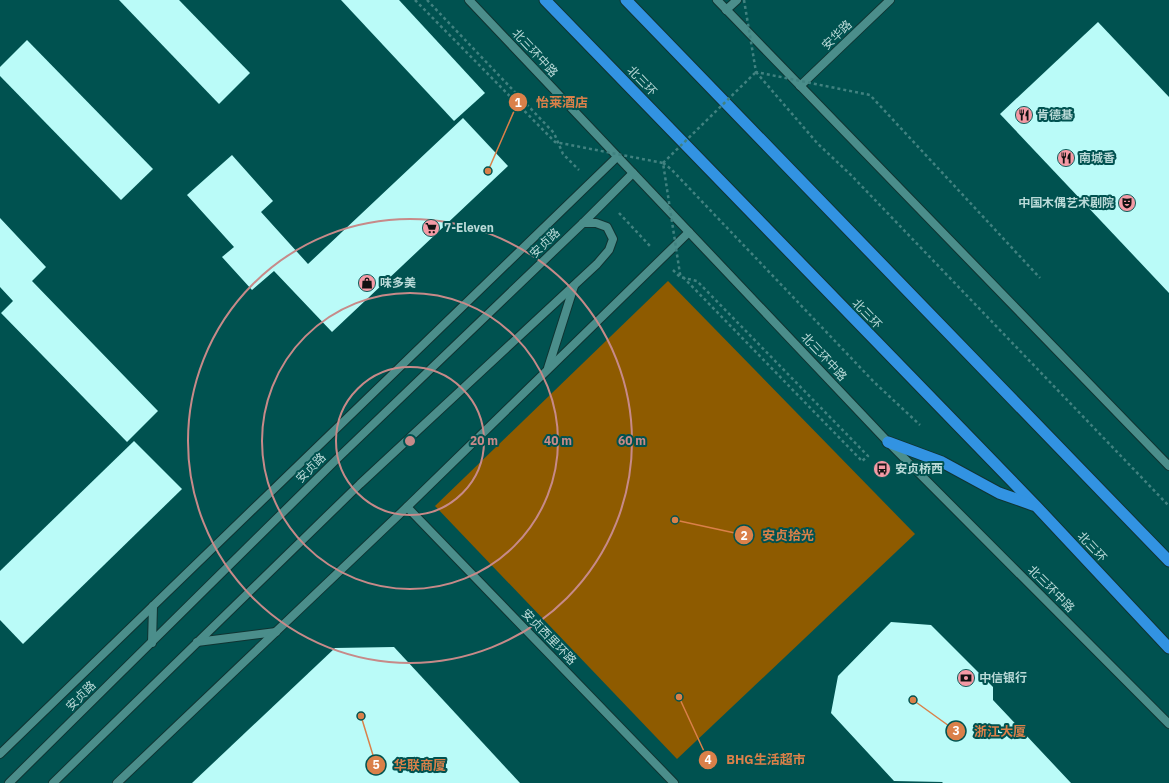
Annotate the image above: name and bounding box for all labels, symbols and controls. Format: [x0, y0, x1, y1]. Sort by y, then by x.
street label: 安华路 [818, 17, 855, 53]
street label: 北三环中路 [509, 26, 561, 80]
street label: 北三环 [624, 62, 660, 99]
callout: 怡莱酒店 [508, 90, 596, 115]
text: 怡莱酒店 [536, 94, 588, 111]
text: 1 [514, 95, 522, 110]
restaurant icon: 肯德基 [1014, 105, 1034, 125]
place label: 肯德基 [1037, 107, 1073, 122]
restaurant icon: 南城香 [1056, 148, 1076, 168]
place label: 南城香 [1079, 150, 1115, 165]
theatre icon: 中国木偶艺术剧院 [1117, 193, 1137, 213]
place label: 中国木偶艺术剧院 [1018, 195, 1114, 210]
supermarket icon: 7-Eleven [421, 218, 441, 238]
place label: 7-Eleven [444, 220, 494, 235]
street label: 安贞路 [526, 225, 563, 261]
shop icon: 味多美 [357, 273, 377, 293]
place label: 味多美 [380, 275, 416, 290]
street label: 北三环 [849, 295, 885, 332]
street label: 北三环中路 [798, 330, 850, 384]
text: 20 m [470, 433, 498, 448]
text: 40 m [544, 433, 572, 448]
text: 60 m [618, 433, 646, 448]
centre of rings [403, 434, 417, 448]
street label: 安贞路 [293, 450, 329, 486]
bus stop icon: 安贞桥西 [872, 459, 892, 479]
place label: 安贞桥西 [895, 461, 943, 476]
callout: 安贞拾光 [734, 523, 822, 548]
text: 安贞拾光 [762, 527, 814, 544]
text: 2 [740, 528, 748, 543]
street label: 北三环 [1075, 528, 1110, 565]
street label: 北三环中路 [1025, 562, 1078, 615]
street label: 安贞西里环路 [519, 606, 580, 668]
bank icon: 中信银行 [956, 668, 976, 688]
place label: 中信银行 [979, 670, 1027, 685]
street label: 安贞路 [63, 678, 99, 714]
callout: 浙江大厦 [946, 719, 1034, 744]
text: 3 [952, 723, 960, 738]
text: 浙江大厦 [974, 723, 1026, 740]
callout: BHG生活超市 [698, 747, 814, 772]
text: BHG生活超市 [726, 751, 806, 768]
text: 4 [704, 752, 712, 767]
callout: 华联商厦 [366, 753, 454, 778]
text: 5 [372, 757, 380, 772]
text: 华联商厦 [394, 757, 446, 774]

